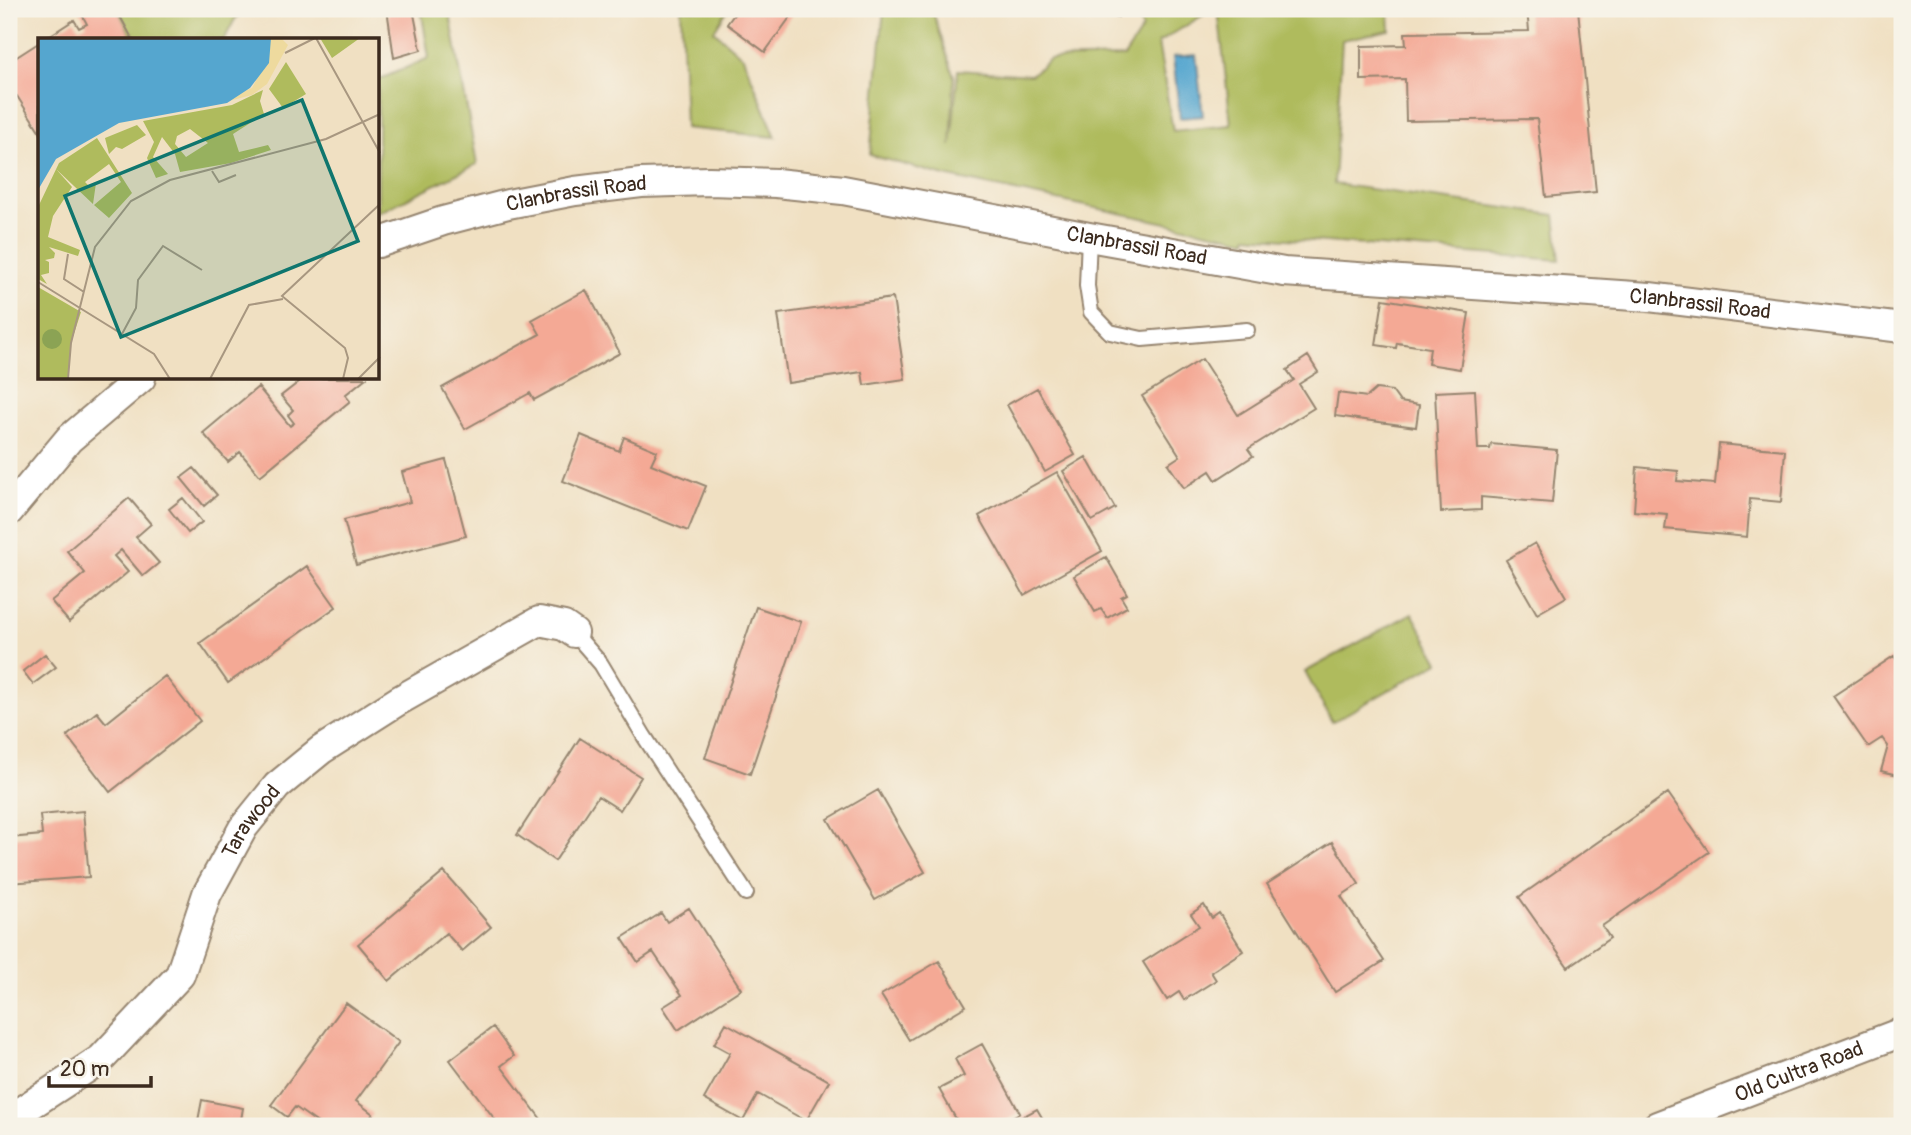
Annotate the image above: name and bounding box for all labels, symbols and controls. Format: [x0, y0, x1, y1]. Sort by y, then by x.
inset map [38, 38, 380, 380]
street label: Clanbrassil Road [504, 170, 647, 218]
street label: Clanbrassil Road [1064, 220, 1209, 272]
street label: Clanbrassil Road [1629, 283, 1772, 326]
street label: Tarawood [216, 779, 287, 863]
street label: Old Cultra Road [1731, 1035, 1867, 1109]
scale bar [49, 1044, 150, 1088]
text: 20 m [60, 1056, 109, 1083]

